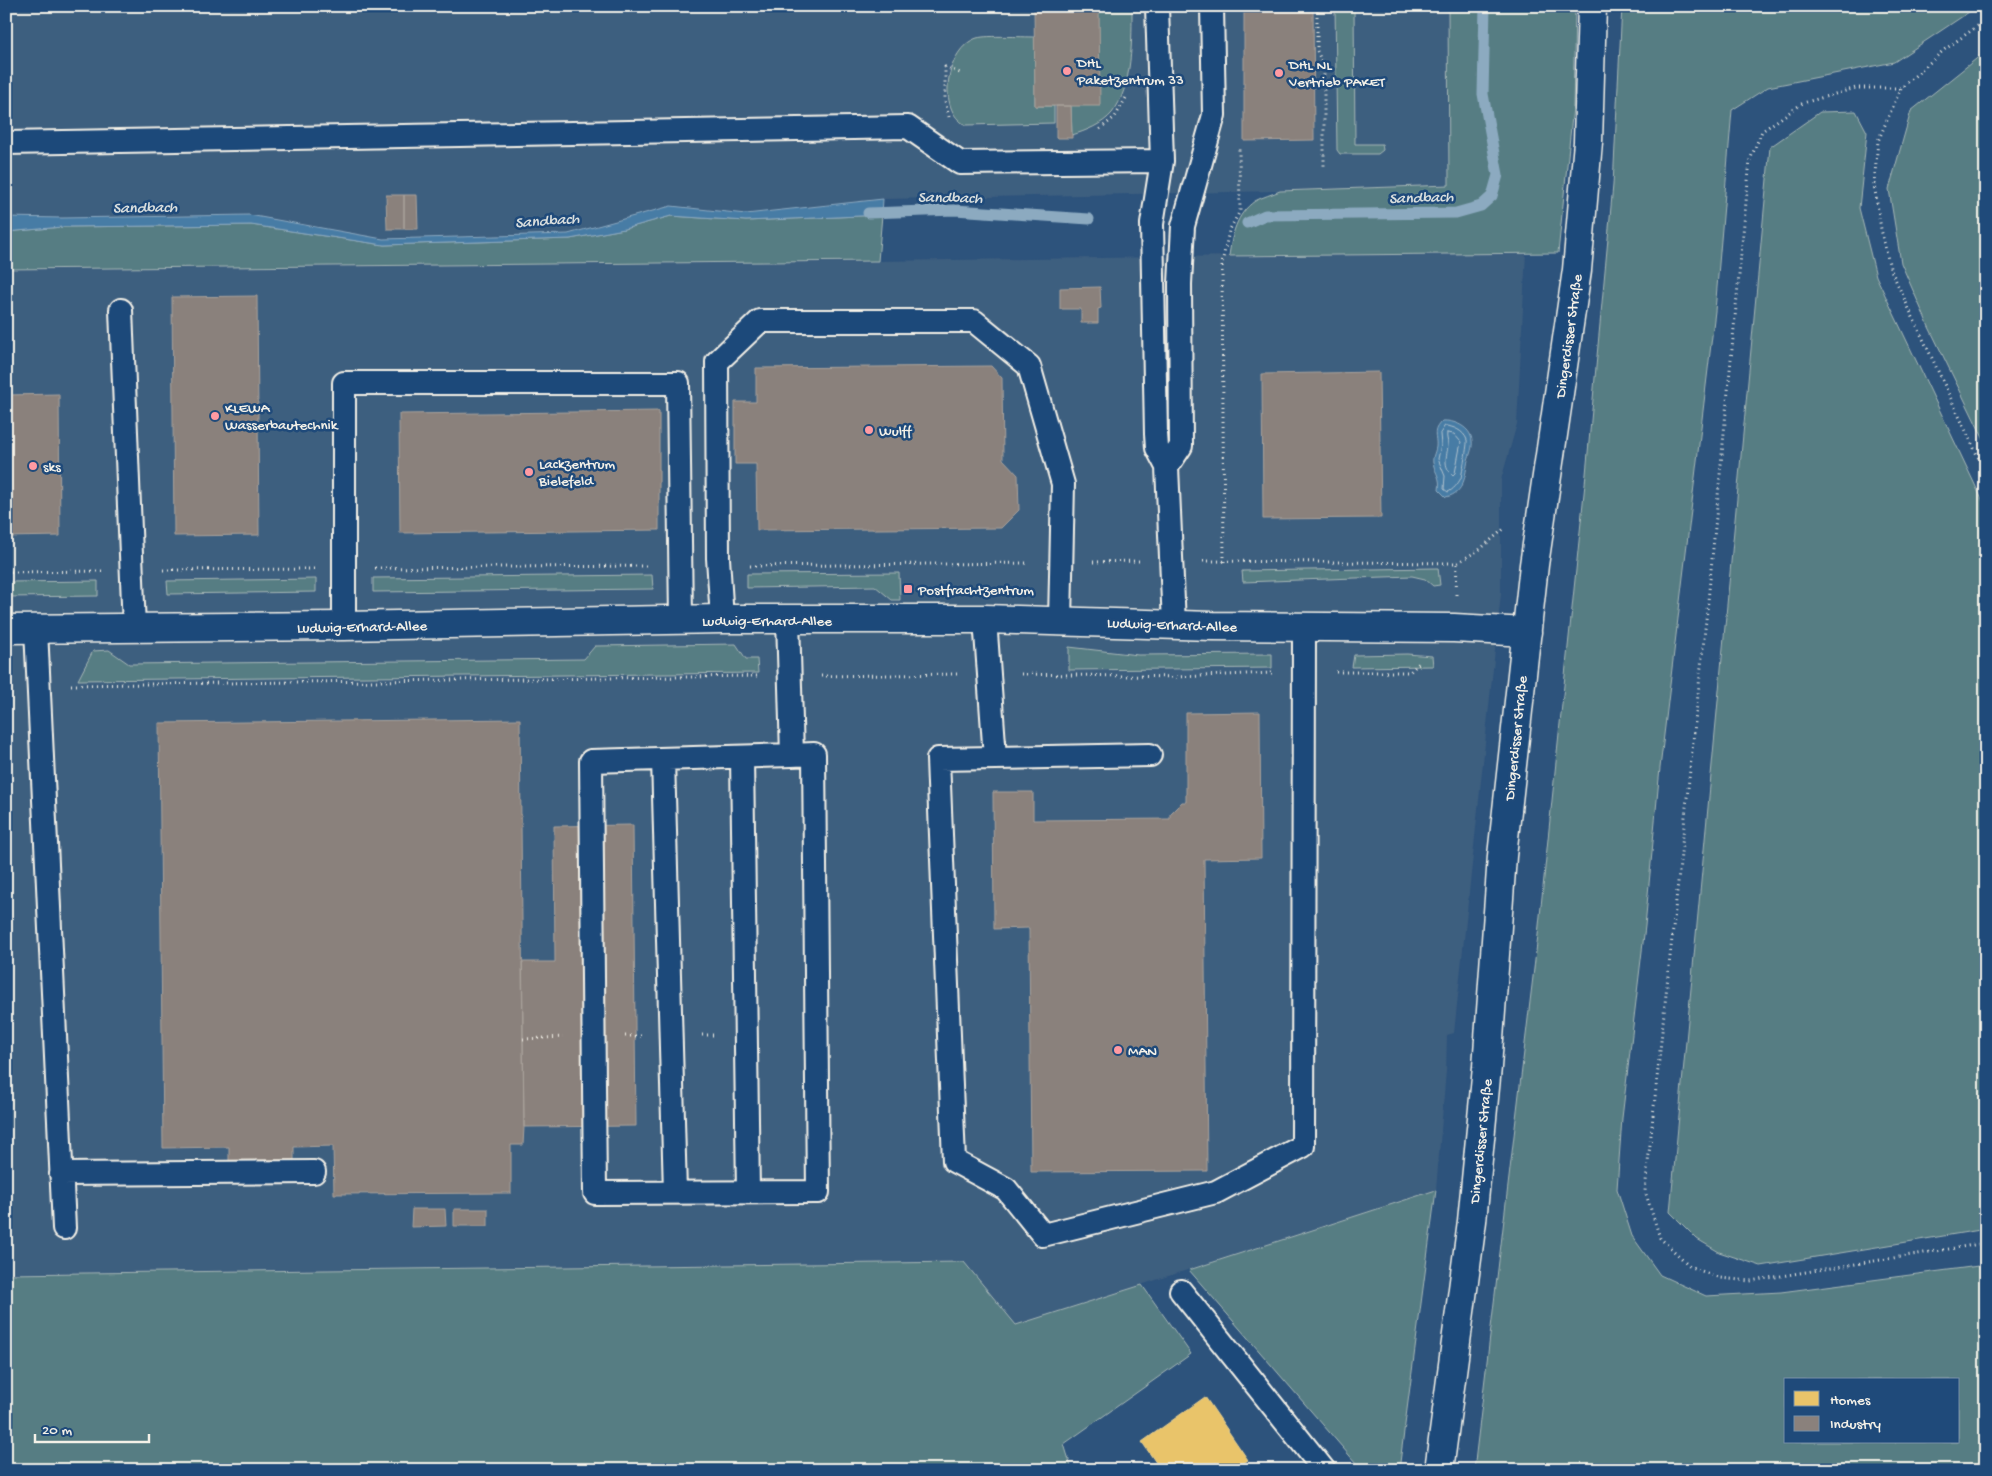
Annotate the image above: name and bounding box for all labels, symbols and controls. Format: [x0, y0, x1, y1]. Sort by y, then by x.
place label: DHL Paketzentrum 33 [1076, 55, 1184, 90]
place label: DHL NL Vertrieb PAKET [1288, 57, 1386, 92]
marker: DHL Paketzentrum 33 [1061, 65, 1073, 77]
marker: DHL NL Vertrieb PAKET [1273, 67, 1285, 79]
water label: Sandbach [917, 189, 983, 210]
water label: Sandbach [1388, 189, 1454, 210]
water label: Sandbach [113, 199, 178, 220]
water label: Sandbach [514, 211, 581, 234]
street label: Dingerdisser Straße [1552, 273, 1588, 400]
place label: KLEWA Wasserbautechnik [225, 400, 339, 435]
marker: KLEWA Wasserbautechnik [209, 410, 221, 422]
place label: Wulff [879, 423, 913, 441]
marker: Wulff [863, 424, 875, 436]
place label: Lackzentrum Bielefeld [538, 456, 616, 491]
place label: sks [43, 459, 61, 477]
marker: sks [27, 460, 39, 472]
marker: Lackzentrum Bielefeld [523, 466, 535, 478]
place label: Postfrachtzentrum [917, 582, 1034, 600]
marker: Postfrachtzentrum [902, 583, 914, 595]
street label: Ludwig-Erhard-Allee [702, 613, 832, 631]
street label: Ludwig-Erhard-Allee [1107, 615, 1238, 637]
street label: Ludwig-Erhard-Allee [297, 618, 428, 638]
street label: Dingerdisser Straße [1501, 675, 1532, 802]
place label: MAN [1128, 1043, 1157, 1061]
marker: MAN [1112, 1044, 1124, 1056]
street label: Dingerdisser Straße [1466, 1078, 1497, 1205]
legend [1784, 1378, 1960, 1444]
text: Homes [1830, 1392, 1871, 1410]
scale bar [35, 1411, 149, 1443]
text: Industry [1830, 1416, 1882, 1434]
text: 20 m [42, 1422, 72, 1440]

